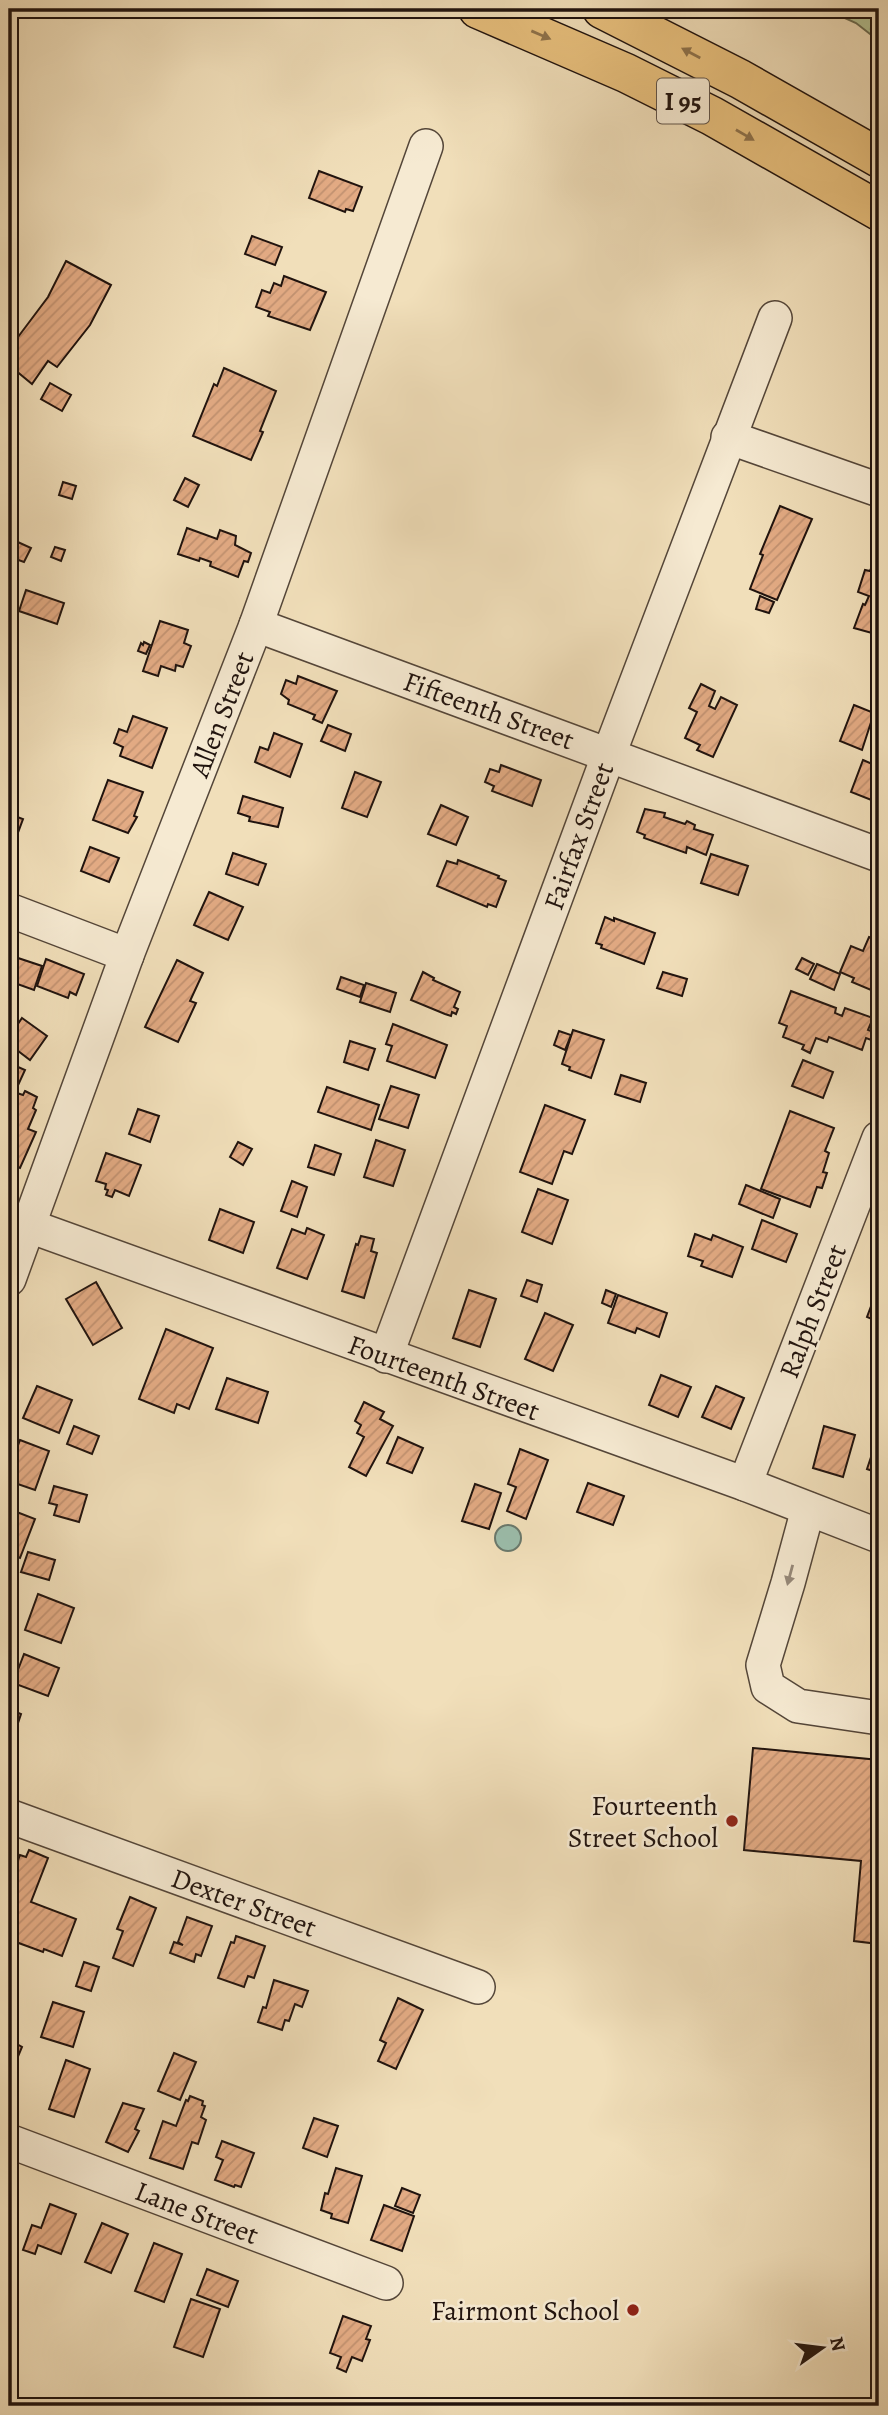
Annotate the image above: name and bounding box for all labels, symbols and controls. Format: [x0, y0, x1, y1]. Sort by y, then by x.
one-way arrow [531, 29, 551, 41]
one-way arrow [681, 47, 701, 59]
road number: I 95 [657, 78, 709, 124]
one-way arrow [736, 129, 755, 141]
street label: Allen Street [180, 646, 263, 784]
street label: Fifteenth Street [398, 662, 579, 759]
street label: Fairfax Street [535, 757, 623, 915]
street label: Ralph Street [770, 1239, 856, 1384]
street label: Fourteenth Street [343, 1326, 545, 1430]
one-way arrow [785, 1565, 795, 1586]
place label: Fourteenth Street School [568, 1787, 718, 1857]
marker: Fourteenth Street School [724, 1813, 740, 1829]
street label: Dexter Street [166, 1859, 322, 1947]
street label: Lane Street [129, 2172, 264, 2254]
place label: Fairmont School [431, 2292, 619, 2330]
marker: Fairmont School [625, 2302, 641, 2318]
north arrow [786, 2314, 856, 2384]
text: N [823, 2334, 852, 2354]

